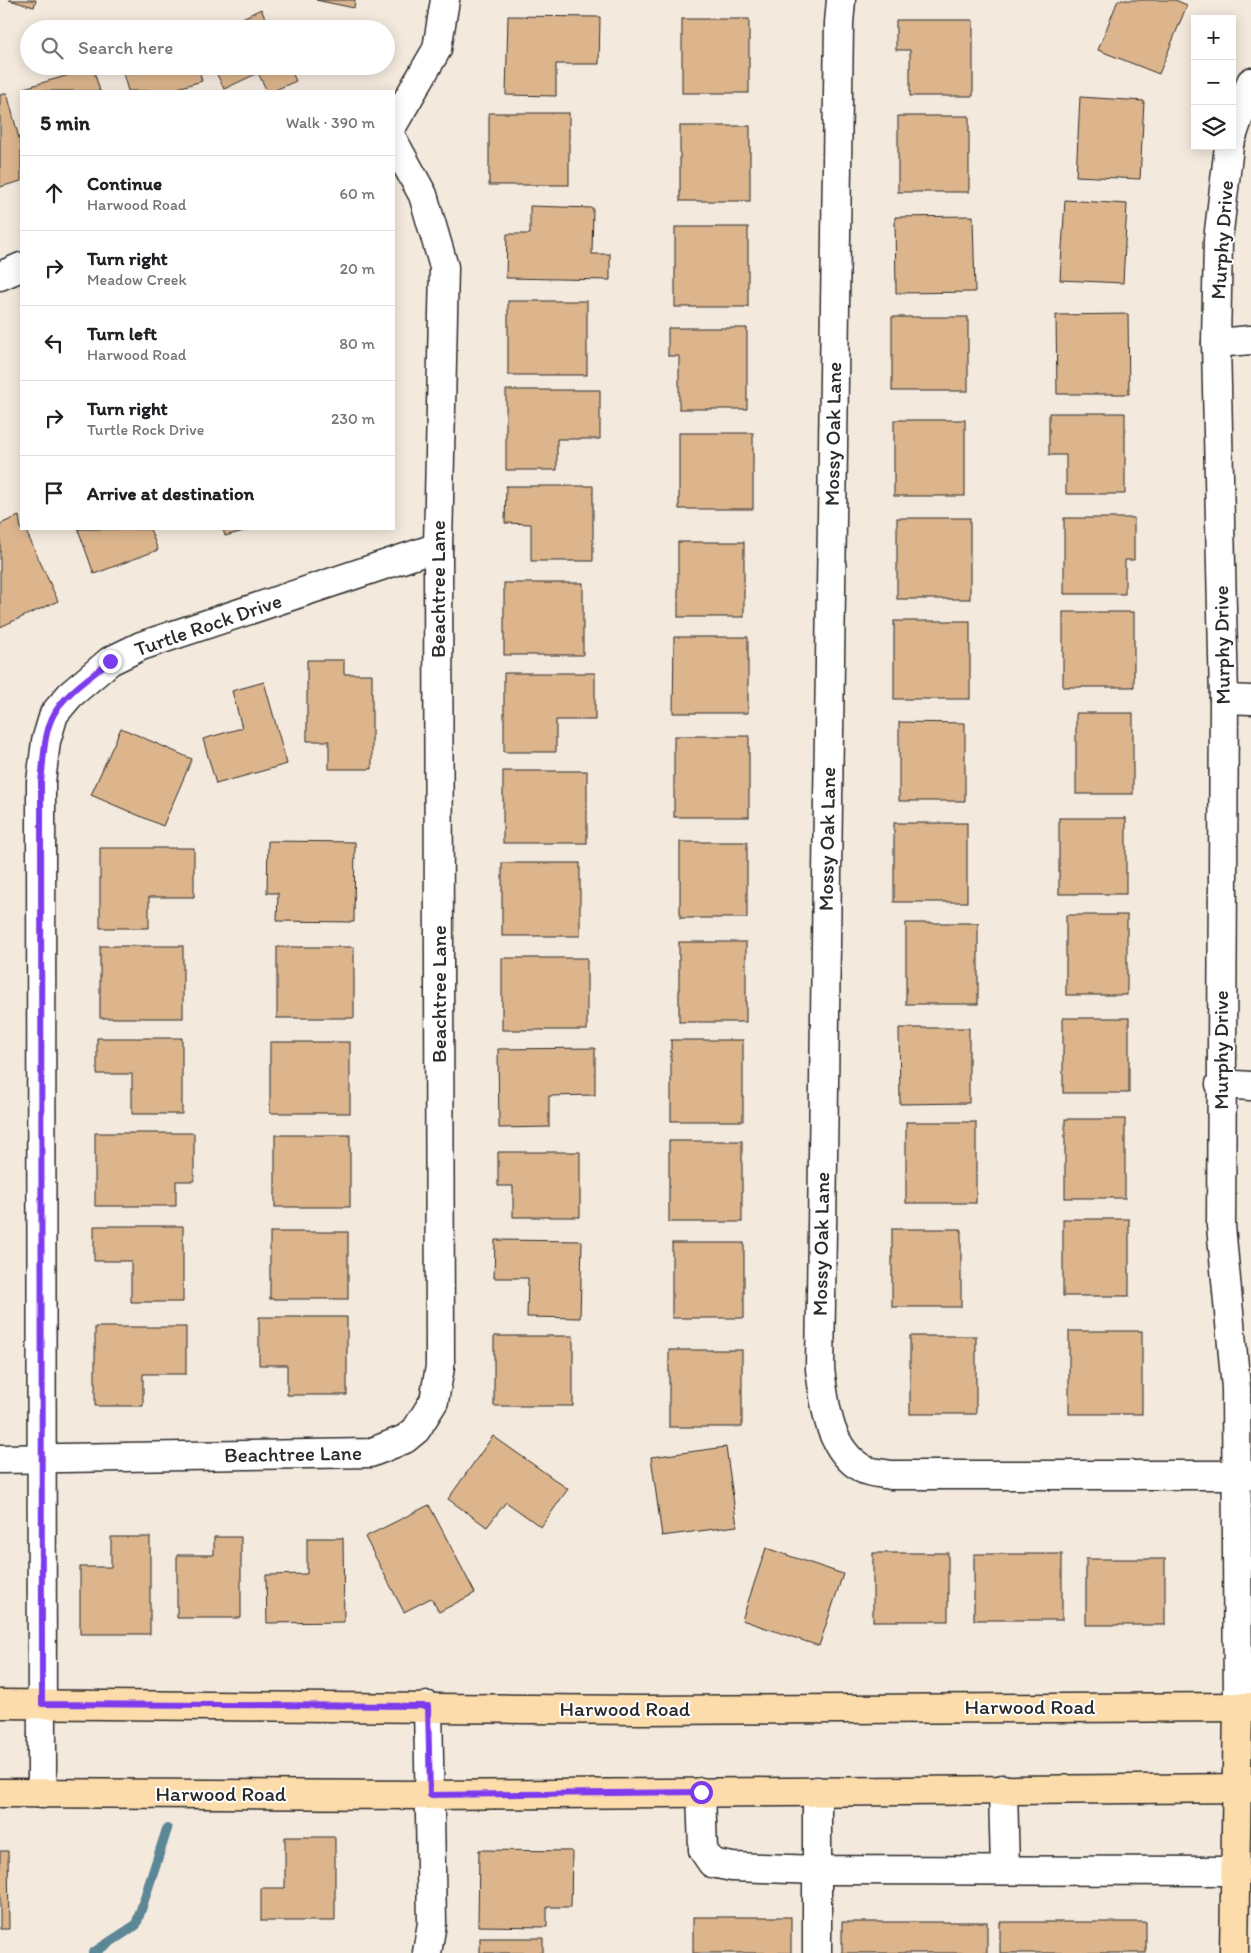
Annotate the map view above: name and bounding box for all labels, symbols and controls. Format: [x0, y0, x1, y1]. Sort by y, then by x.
map controls [1191, 15, 1236, 150]
button: + [1191, 15, 1236, 60]
search box [20, 20, 395, 75]
icon: search [38, 34, 66, 62]
text: Search here [78, 36, 173, 59]
button: − [1191, 60, 1236, 105]
button: layers [1191, 105, 1236, 150]
text: 5 min [40, 110, 90, 135]
text: Walk · 390 m [286, 113, 375, 132]
text: Continue [87, 172, 162, 195]
icon: ahead [40, 179, 68, 207]
street label: Murphy Drive [1205, 179, 1238, 300]
text: 60 m [340, 184, 375, 203]
text: Harwood Road [87, 195, 187, 214]
text: Turn right [87, 247, 168, 270]
icon: right [40, 254, 68, 282]
text: 20 m [340, 259, 375, 278]
text: Meadow Creek [87, 270, 187, 289]
text: Turn left [87, 322, 157, 345]
icon: left [40, 329, 68, 357]
text: 80 m [339, 334, 375, 353]
text: Harwood Road [87, 345, 187, 364]
street label: Mossy Oak Lane [819, 362, 846, 506]
text: Turn right [87, 397, 168, 420]
icon: right [40, 404, 68, 432]
text: 230 m [331, 409, 375, 428]
text: Turtle Rock Drive [87, 420, 204, 439]
icon: arrive [40, 479, 68, 507]
text: Arrive at destination [87, 482, 254, 505]
street label: Beachtree Lane [425, 520, 450, 658]
street label: Murphy Drive [1208, 585, 1235, 705]
street label: Turtle Rock Drive [131, 588, 285, 661]
route end [99, 650, 122, 673]
street label: Mossy Oak Lane [813, 767, 840, 911]
street label: Beachtree Lane [426, 925, 451, 1063]
street label: Murphy Drive [1208, 990, 1233, 1110]
street label: Mossy Oak Lane [807, 1172, 834, 1316]
street label: Beachtree Lane [224, 1440, 362, 1467]
street label: Harwood Road [965, 1694, 1096, 1719]
street label: Harwood Road [560, 1696, 691, 1721]
street label: Harwood Road [156, 1781, 287, 1806]
route start [690, 1781, 713, 1804]

